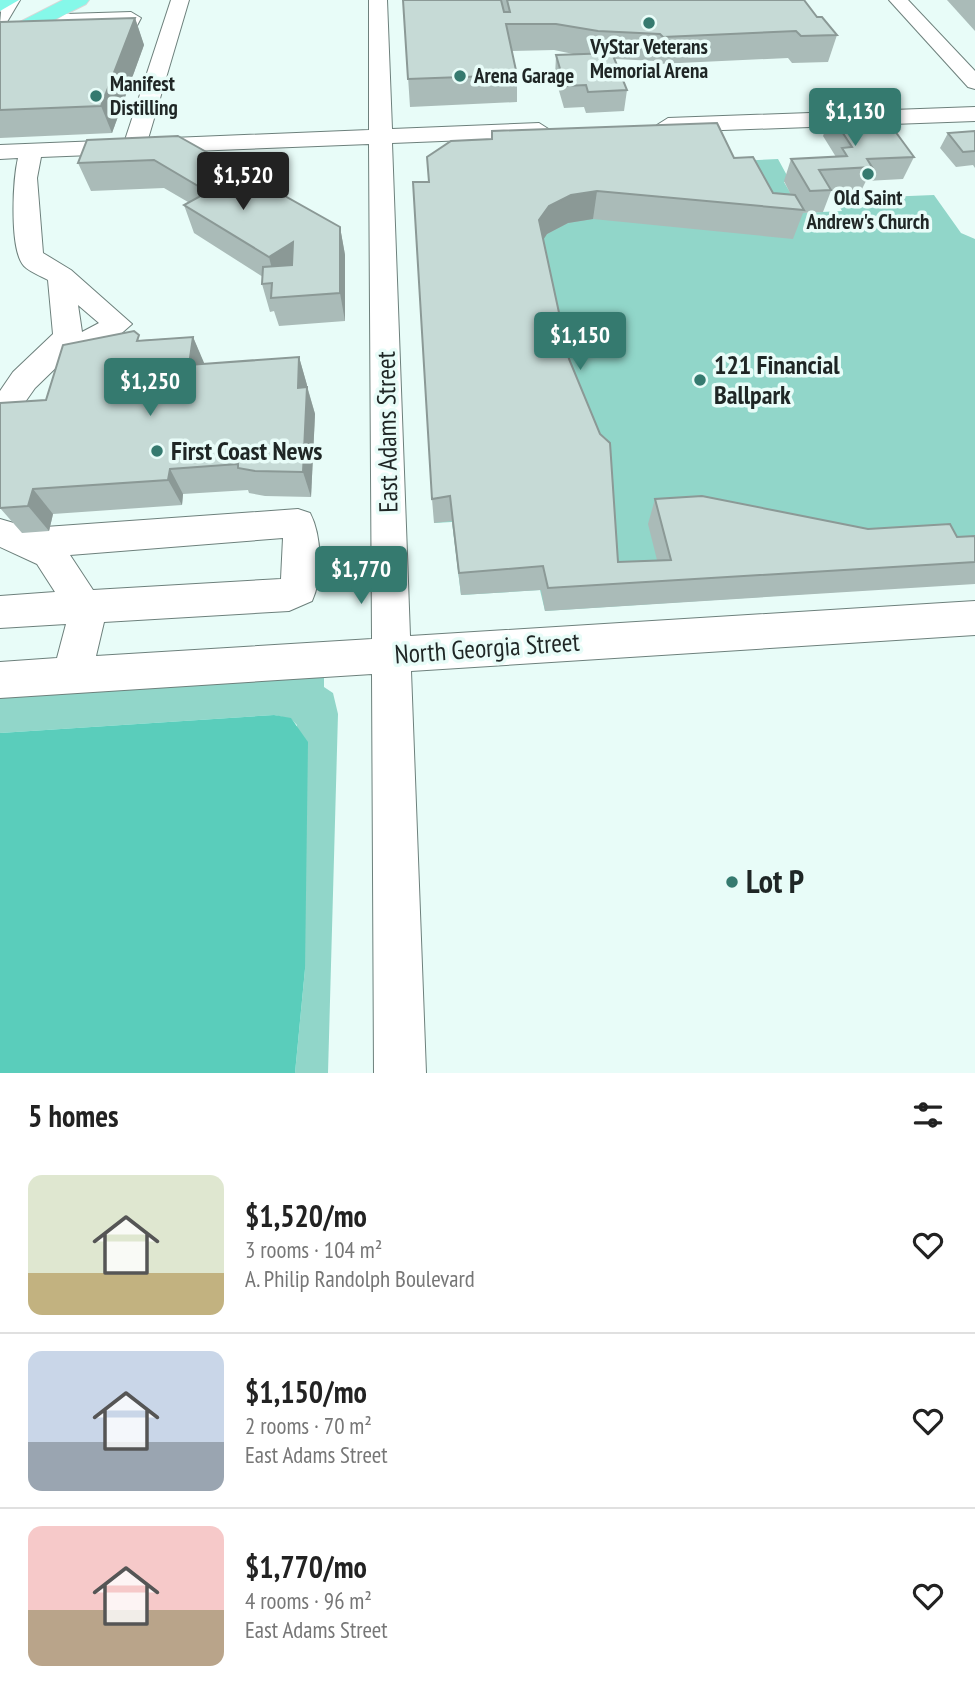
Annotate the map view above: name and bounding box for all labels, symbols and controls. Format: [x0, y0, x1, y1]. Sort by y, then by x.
marker: VyStar Veterans Memorial Arena [641, 15, 657, 31]
place label: VyStar Veterans Memorial Arena [589, 33, 708, 84]
place label: Arena Garage [473, 62, 574, 89]
marker: Arena Garage [452, 68, 468, 84]
place label: Manifest Distilling [110, 70, 178, 121]
marker: Manifest Distilling [88, 88, 104, 104]
pin: $1,130 [798, 88, 912, 148]
text: $1,130 [825, 96, 885, 125]
pin: $1,520 [186, 152, 300, 212]
text: $1,520 [213, 160, 273, 189]
marker: Old Saint Andrew's Church [860, 166, 876, 182]
place label: Old Saint Andrew's Church [806, 184, 929, 235]
pin: $1,150 [523, 312, 637, 372]
text: $1,150 [550, 320, 610, 349]
place label: 121 Financial Ballpark [714, 348, 840, 411]
street label: East Adams Street [369, 351, 404, 513]
pin: $1,250 [93, 358, 207, 418]
text: $1,250 [120, 366, 180, 395]
marker: 121 Financial Ballpark [692, 372, 708, 388]
place label: First Coast News [171, 434, 322, 467]
marker: First Coast News [149, 443, 165, 459]
pin: $1,770 [304, 546, 418, 606]
text: $1,770 [331, 554, 391, 583]
street label: North Georgia Street [393, 625, 581, 670]
place label: Lot P [746, 860, 804, 902]
marker: Lot P [724, 874, 740, 890]
text: 5 homes [28, 1096, 119, 1135]
icon: filters [909, 1096, 947, 1134]
text: $1,520/mo [245, 1196, 367, 1235]
icon: home [84, 1203, 168, 1287]
icon: heart [909, 1226, 947, 1264]
text: 3 rooms · 104 m² [245, 1235, 382, 1264]
text: A. Philip Randolph Boulevard [245, 1264, 475, 1293]
text: $1,150/mo [245, 1372, 367, 1411]
icon: home [84, 1379, 168, 1463]
icon: heart [909, 1402, 947, 1440]
text: 2 rooms · 70 m² [245, 1411, 372, 1440]
text: East Adams Street [245, 1440, 388, 1469]
text: $1,770/mo [245, 1547, 367, 1586]
icon: home [84, 1554, 168, 1638]
icon: heart [909, 1577, 947, 1615]
text: 4 rooms · 96 m² [245, 1586, 372, 1615]
text: East Adams Street [245, 1615, 388, 1644]

